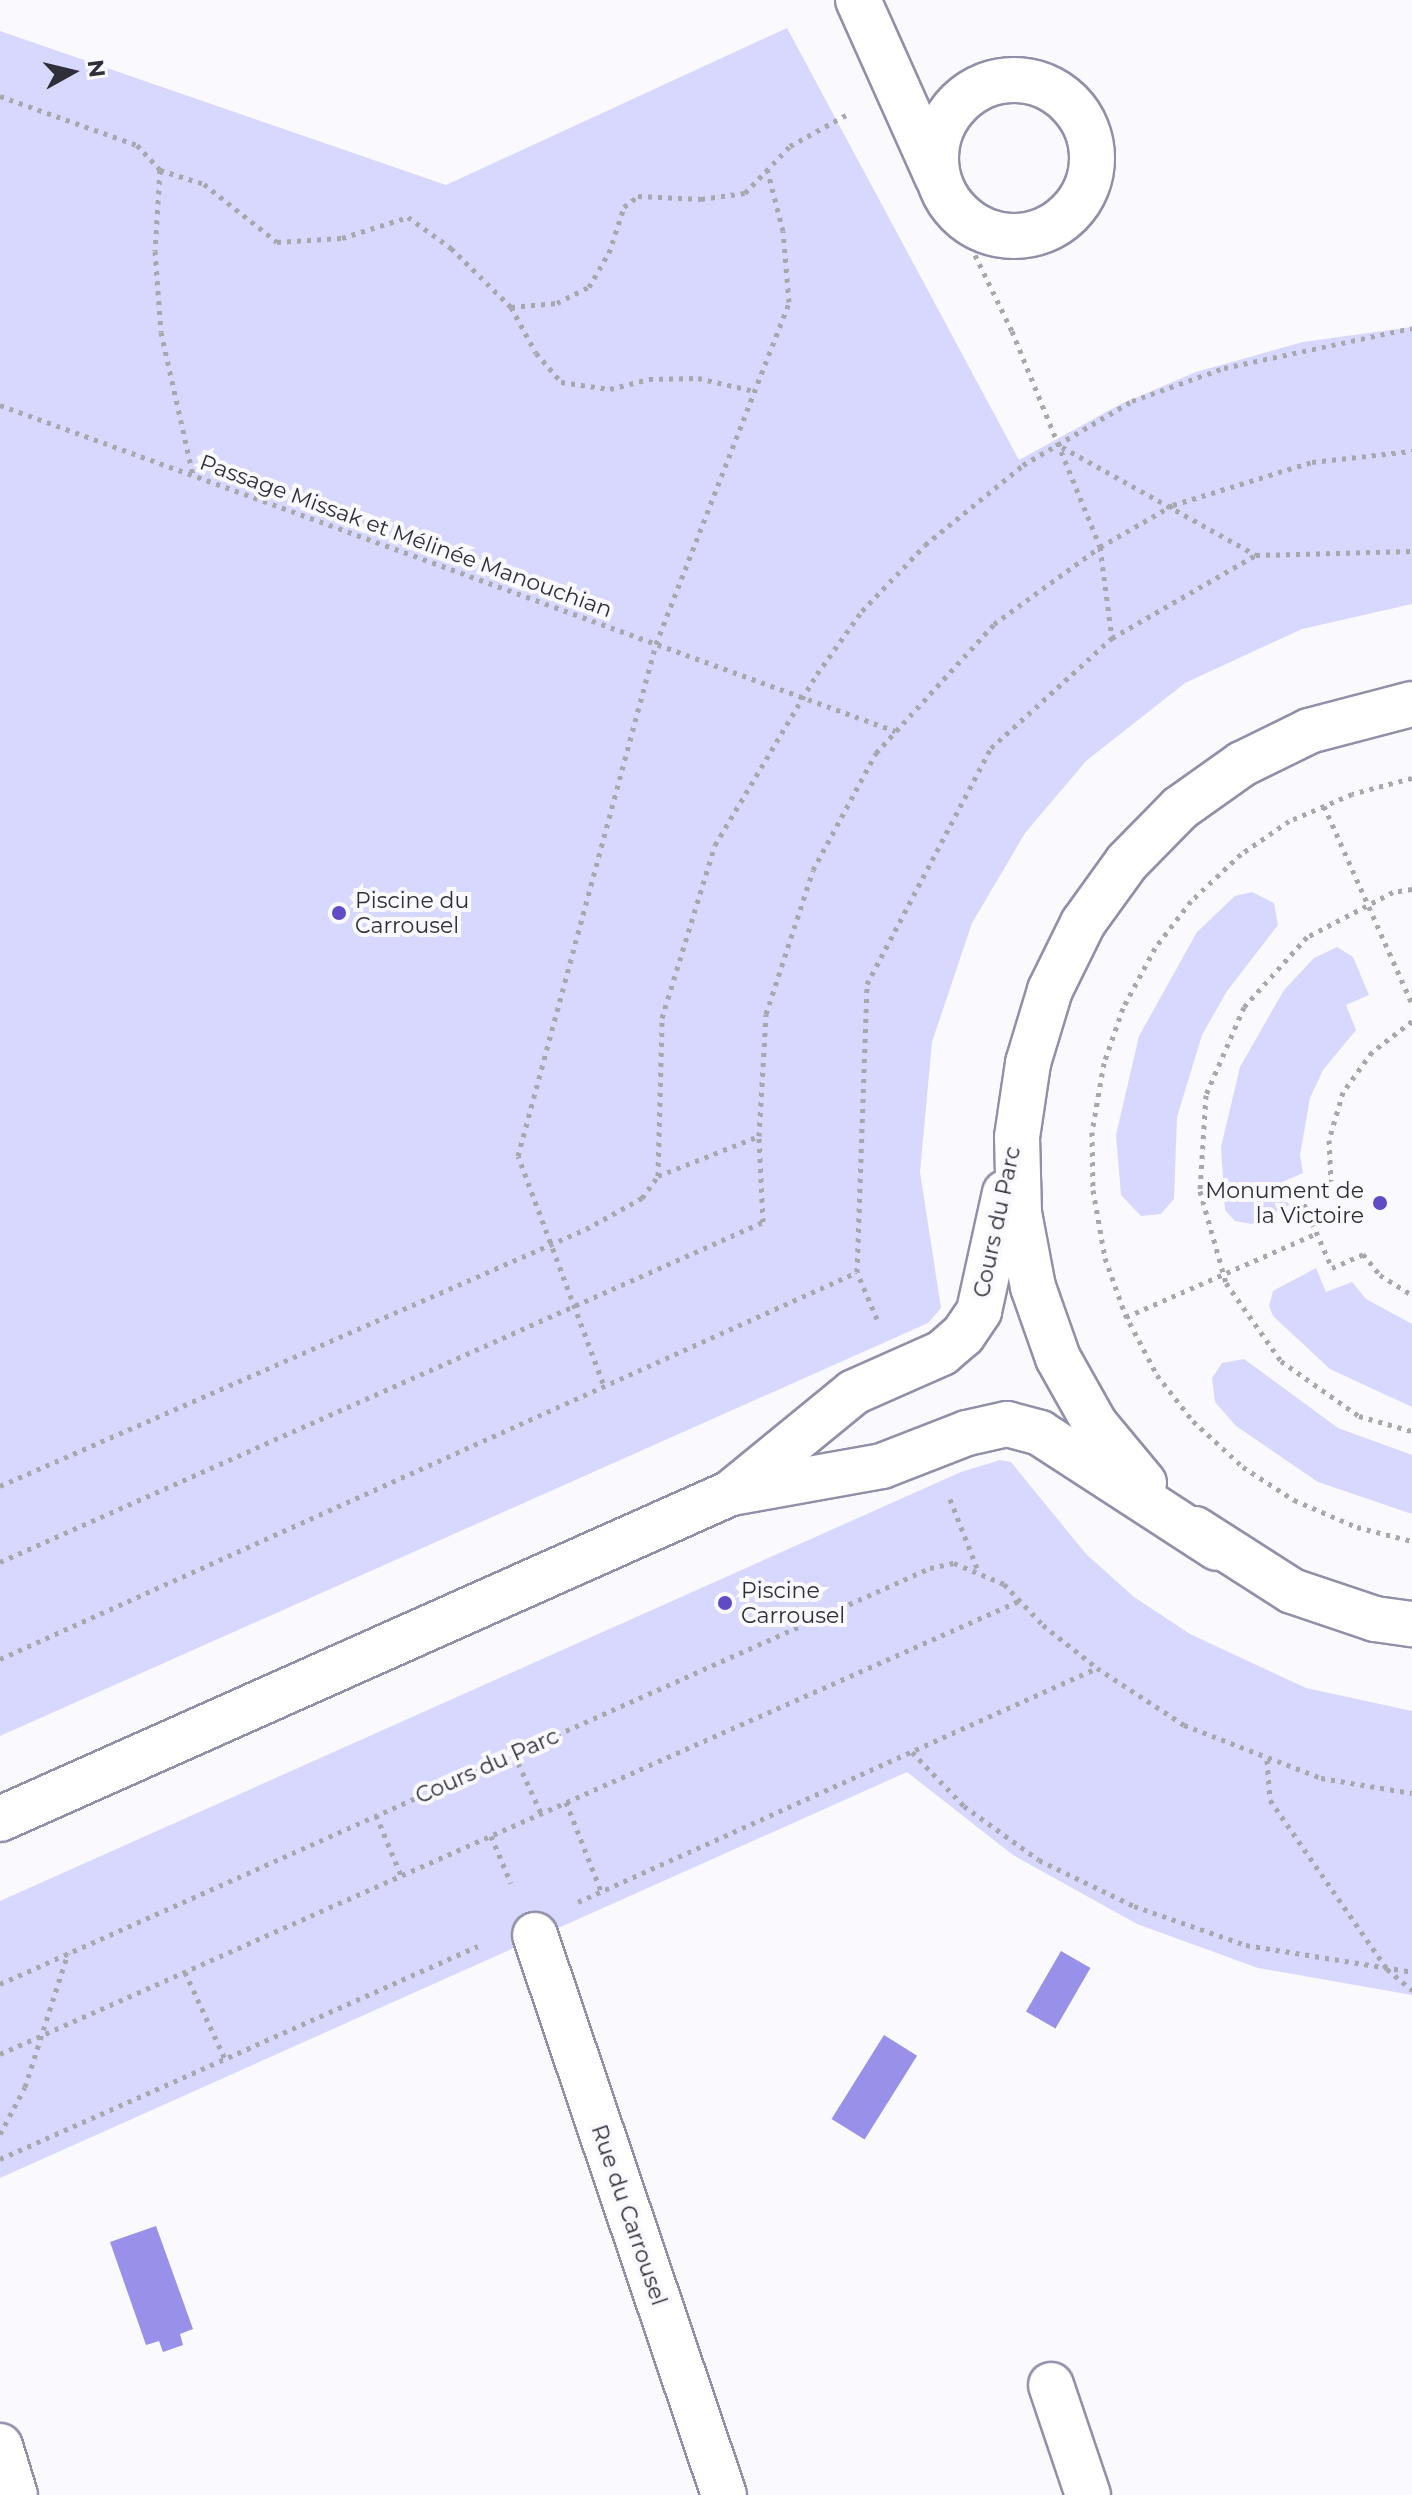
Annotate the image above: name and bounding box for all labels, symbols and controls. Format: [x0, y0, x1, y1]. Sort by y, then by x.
north arrow [32, 32, 112, 112]
text: N [82, 58, 111, 79]
street label: Passage Missak et Mélinée Manouchian [196, 449, 616, 623]
place label: Piscine du Carrousel [355, 887, 469, 938]
marker: Piscine du Carrousel [330, 904, 348, 922]
street label: Cours du Parc [968, 1144, 1026, 1300]
place label: Monument de la Victoire [1205, 1177, 1364, 1228]
marker: Monument de la Victoire [1371, 1194, 1389, 1212]
place label: Piscine Carrousel [741, 1577, 845, 1628]
marker: Piscine Carrousel [716, 1594, 734, 1612]
street label: Cours du Parc [411, 1723, 563, 1809]
street label: Rue du Carrousel [586, 2121, 672, 2309]

